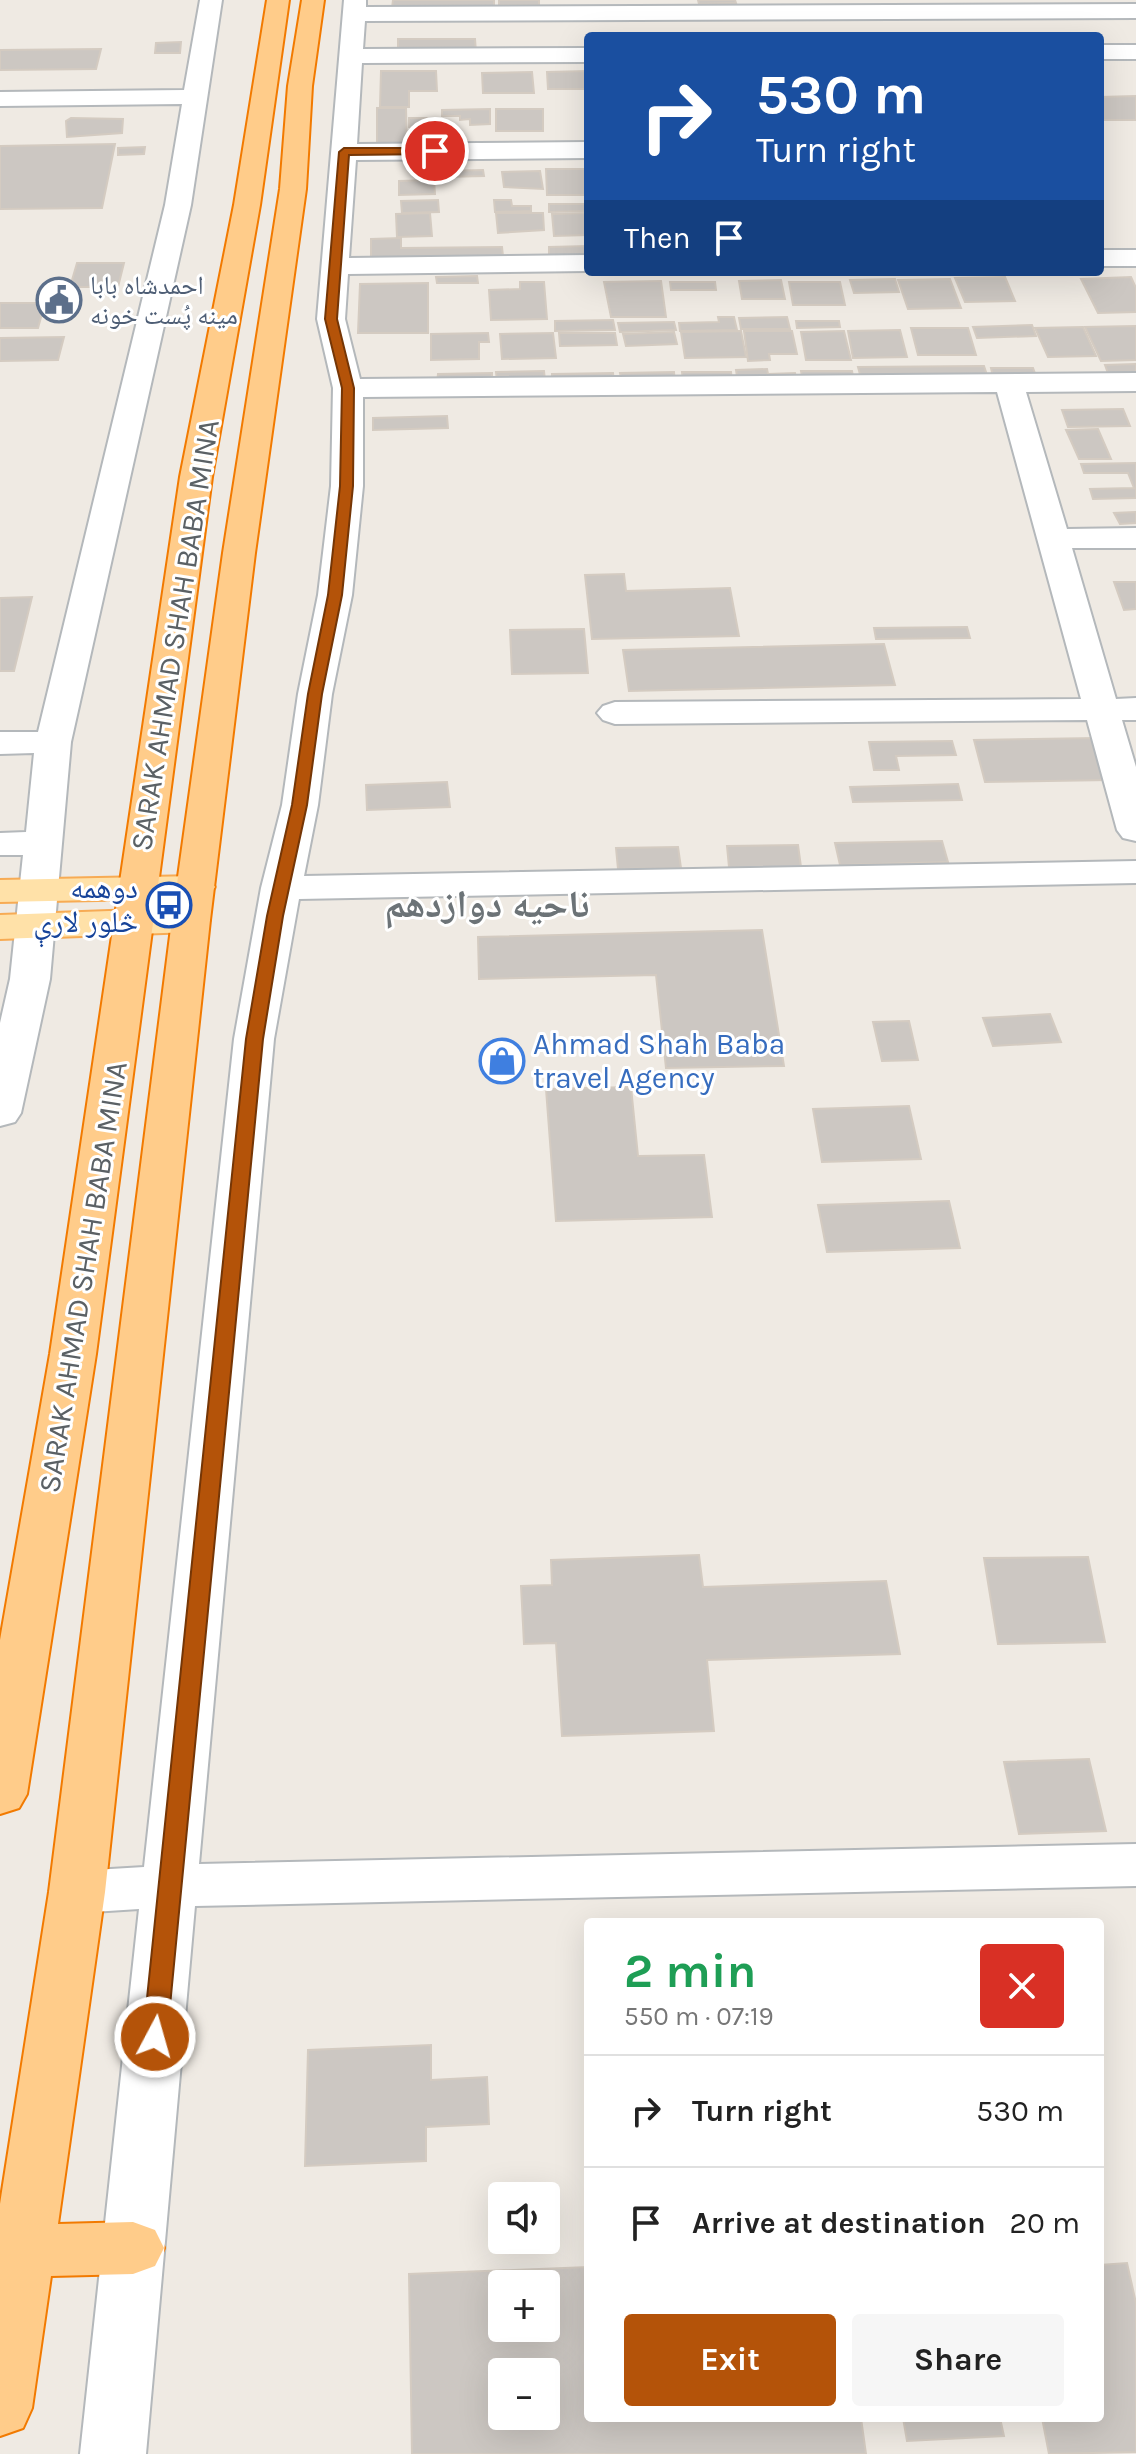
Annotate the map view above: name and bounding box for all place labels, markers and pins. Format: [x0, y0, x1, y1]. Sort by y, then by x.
pin [401, 117, 469, 185]
place label: احمدشاه بابا مینه پُست خونه [90, 270, 238, 331]
public building icon: احمدشاه بابا مینه پُست خونه [35, 276, 83, 324]
place label: دوهمه څلور لارې [33, 870, 138, 948]
bus stop icon: دوهمه څلور لارې [145, 881, 193, 929]
place label: Ahmad Shah Baba travel Agency [533, 1026, 785, 1096]
shop icon: Ahmad Shah Baba travel Agency [478, 1037, 526, 1085]

